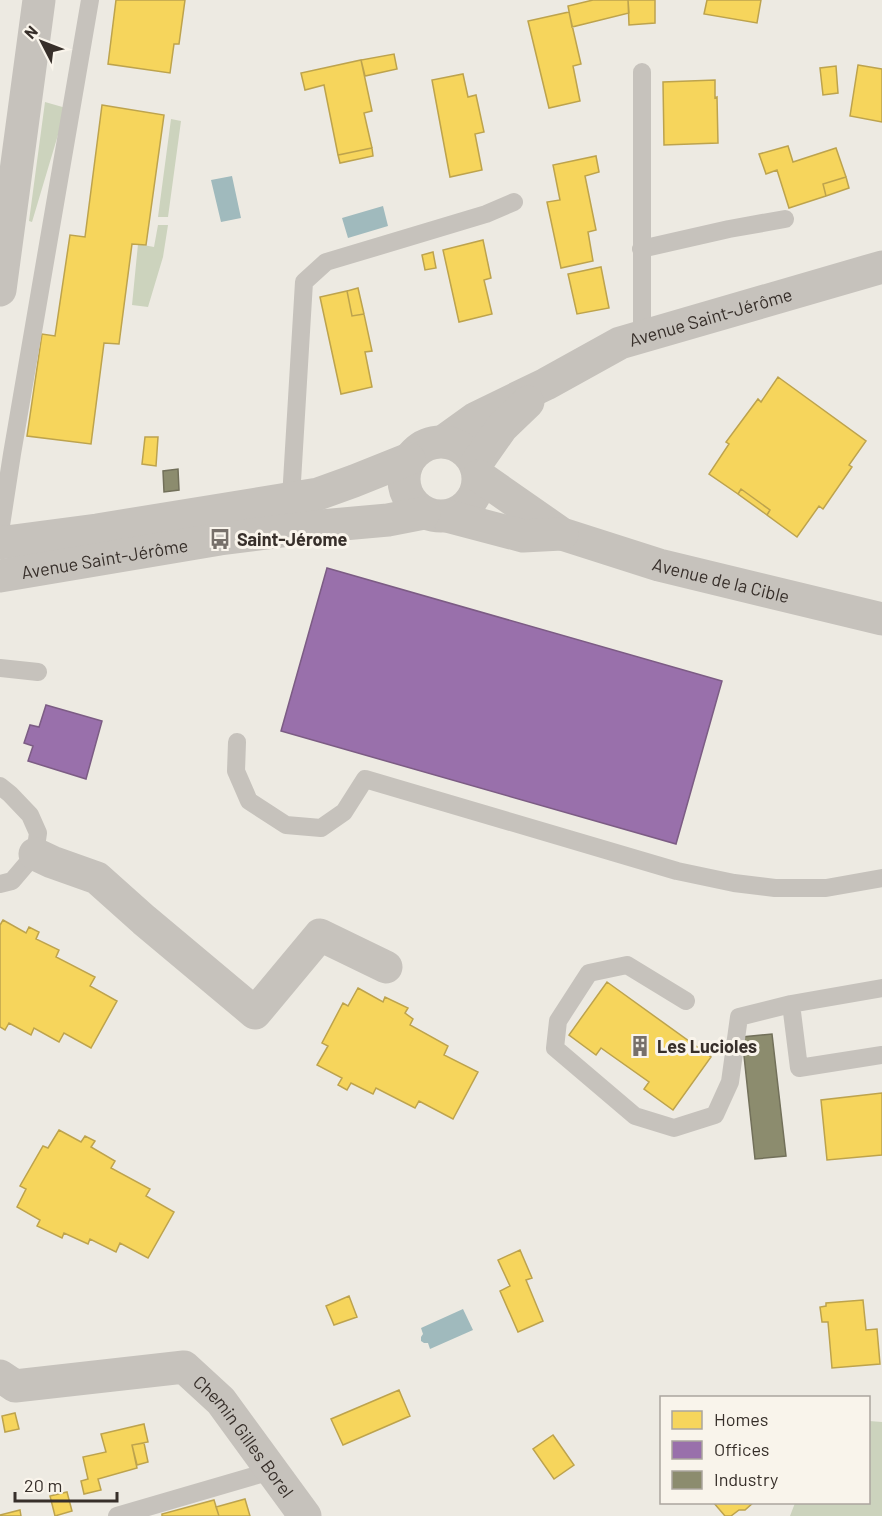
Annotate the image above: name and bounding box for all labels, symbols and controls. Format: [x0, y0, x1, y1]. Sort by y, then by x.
north arrow [12, 12, 72, 72]
text: N [20, 21, 41, 42]
street label: Avenue Saint-Jérôme [626, 283, 795, 351]
bus stop icon: Saint-Jérome [208, 527, 232, 551]
place label: Saint-Jérome [237, 528, 348, 550]
street label: Avenue Saint-Jérôme [20, 534, 190, 583]
street label: Avenue de la Cible [650, 553, 792, 607]
building icon: Les Lucioles [628, 1034, 652, 1058]
place label: Les Lucioles [657, 1035, 757, 1057]
street label: Chemin Gilles Borel [189, 1370, 299, 1502]
legend [660, 1396, 870, 1504]
text: Homes [714, 1408, 768, 1430]
text: Offices [714, 1438, 770, 1460]
scale bar [15, 1465, 117, 1503]
text: Industry [714, 1468, 778, 1490]
text: 20 m [24, 1474, 62, 1496]

